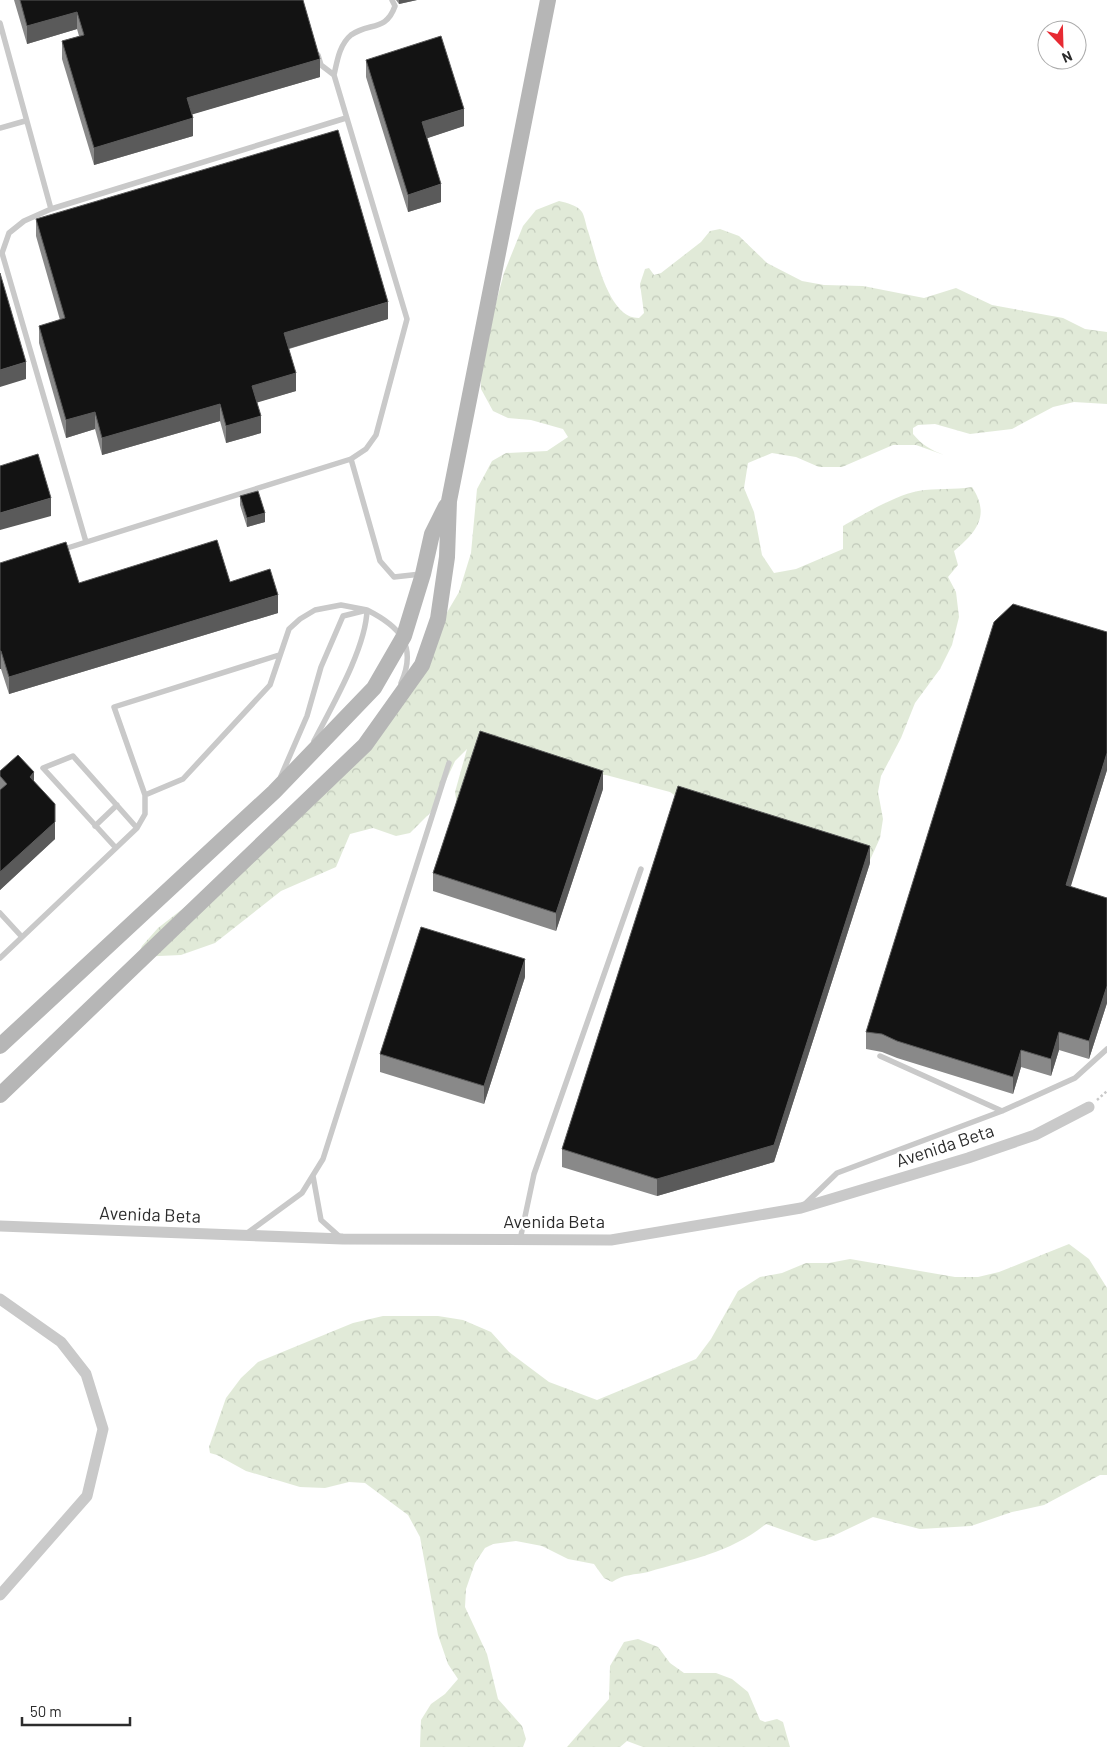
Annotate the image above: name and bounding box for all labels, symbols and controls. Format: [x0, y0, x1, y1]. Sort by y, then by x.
north arrow [1037, 20, 1087, 70]
text: N [1060, 48, 1075, 67]
street label: Avenida Beta [893, 1119, 996, 1171]
street label: Avenida Beta [99, 1201, 201, 1227]
street label: Avenida Beta [503, 1210, 605, 1232]
scale bar [22, 1694, 130, 1726]
text: 50 m [30, 1702, 62, 1720]

